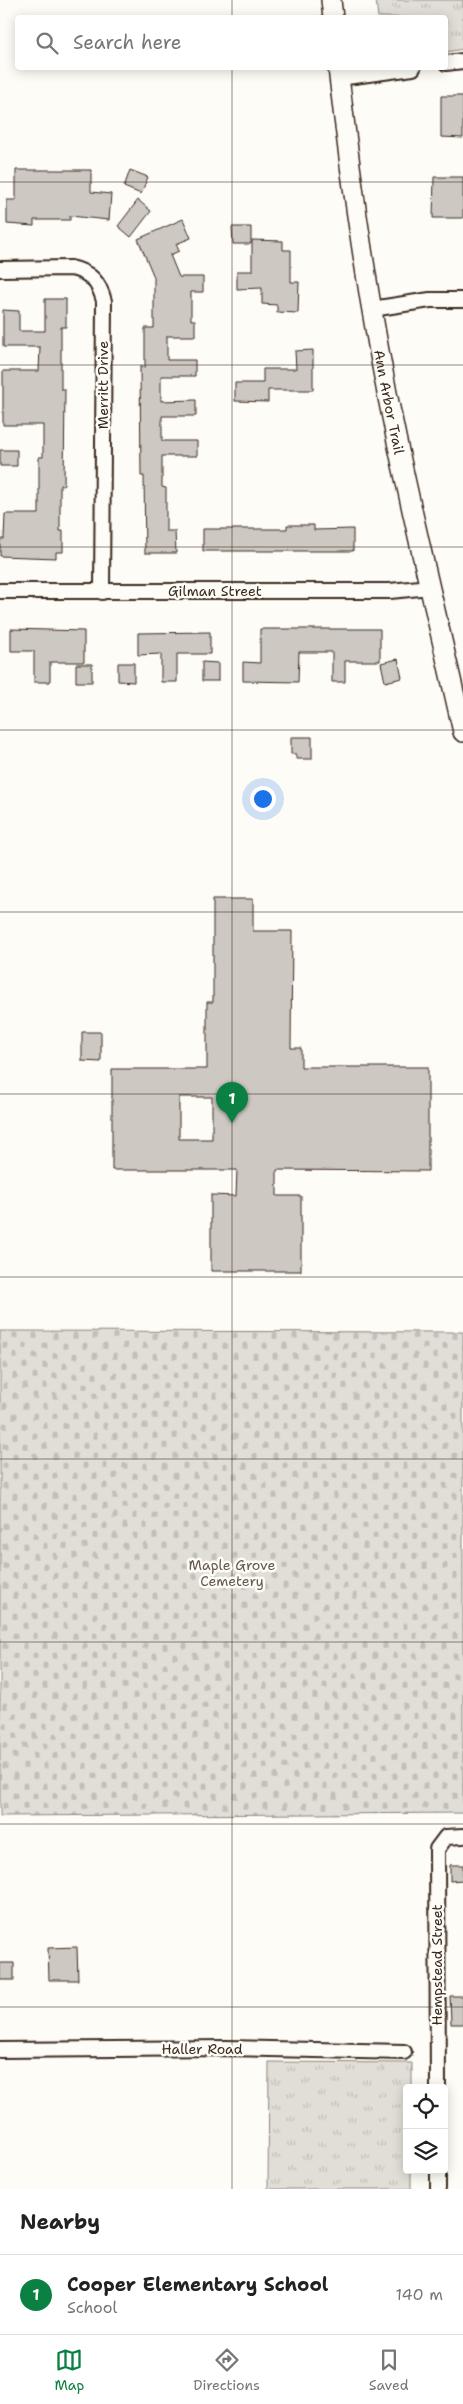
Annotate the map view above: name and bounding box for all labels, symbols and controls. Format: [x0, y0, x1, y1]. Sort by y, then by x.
search box [15, 15, 448, 70]
icon: search [33, 29, 61, 57]
text: Search here [73, 30, 182, 55]
street label: Merritt Drive [94, 341, 112, 429]
street label: Ann Arbor Trail [370, 348, 409, 457]
street label: Gilman Street [168, 582, 262, 600]
your location [250, 786, 276, 812]
pin: 1 [216, 1082, 248, 1123]
park label: Maple Grove Cemetery [189, 1556, 275, 1590]
street label: Hempstead Street [428, 1904, 446, 2026]
street label: Haller Road [161, 2040, 243, 2058]
map controls [403, 2084, 448, 2174]
button: locate [403, 2084, 448, 2129]
button: layers [403, 2129, 448, 2174]
text: Nearby [20, 2208, 100, 2236]
text: Cooper Elementary School [67, 2272, 328, 2297]
text: 1 [32, 2284, 40, 2305]
text: 140 m [396, 2284, 443, 2305]
text: School [67, 2297, 117, 2318]
tab: Map [54, 2346, 84, 2394]
tab: Directions [193, 2346, 260, 2394]
tab: Saved [369, 2346, 409, 2394]

